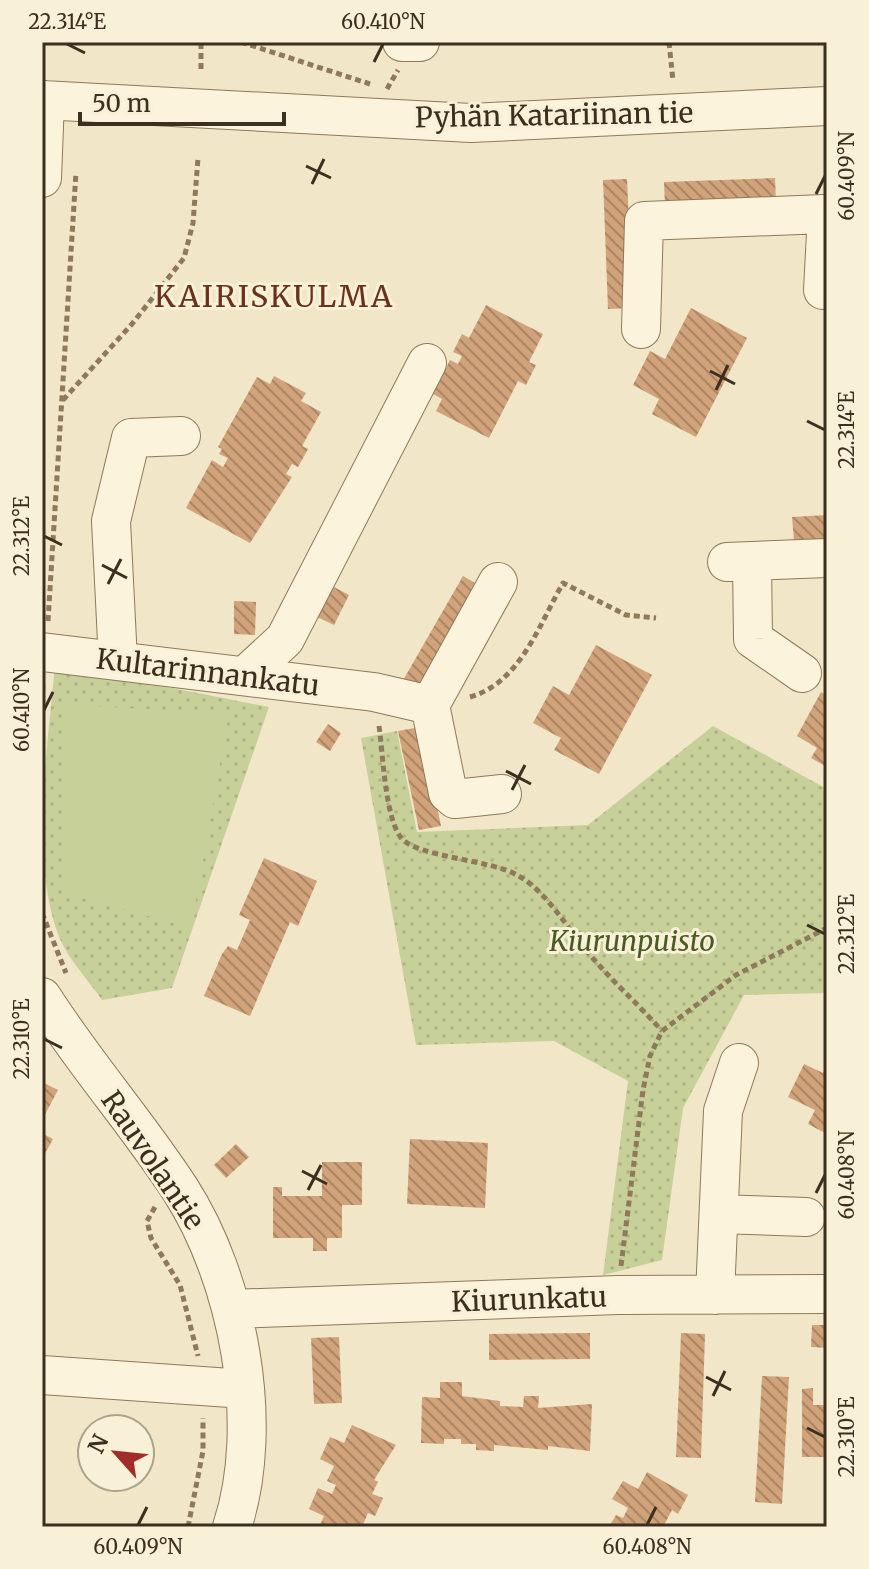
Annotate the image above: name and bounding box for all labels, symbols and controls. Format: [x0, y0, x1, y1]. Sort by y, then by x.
text: 22.314°E [28, 9, 106, 34]
text: 60.410°N [341, 9, 426, 34]
scale bar [80, 76, 284, 126]
text: 50 m [92, 88, 151, 119]
street label: Pyhän Katariinan tie [415, 95, 693, 135]
text: 60.409°N [834, 131, 859, 221]
district label: KAIRISKULMA [154, 277, 394, 315]
text: 22.314°E [834, 391, 859, 469]
text: 22.312°E [9, 496, 34, 576]
street label: Kultarinnankatu [94, 640, 322, 704]
text: 60.410°N [9, 667, 34, 752]
text: 22.312°E [834, 894, 859, 974]
park label: Kiurunpuisto [548, 923, 715, 959]
text: 22.310°E [9, 998, 34, 1079]
street label: Rauvolantie [93, 1084, 213, 1236]
text: 60.408°N [834, 1130, 859, 1220]
street label: Kiurunkatu [450, 1278, 608, 1320]
text: 22.310°E [834, 1396, 859, 1477]
north arrow [76, 1413, 156, 1493]
text: N [82, 1429, 115, 1458]
text: 60.409°N [93, 1534, 183, 1559]
text: 60.408°N [602, 1534, 692, 1559]

